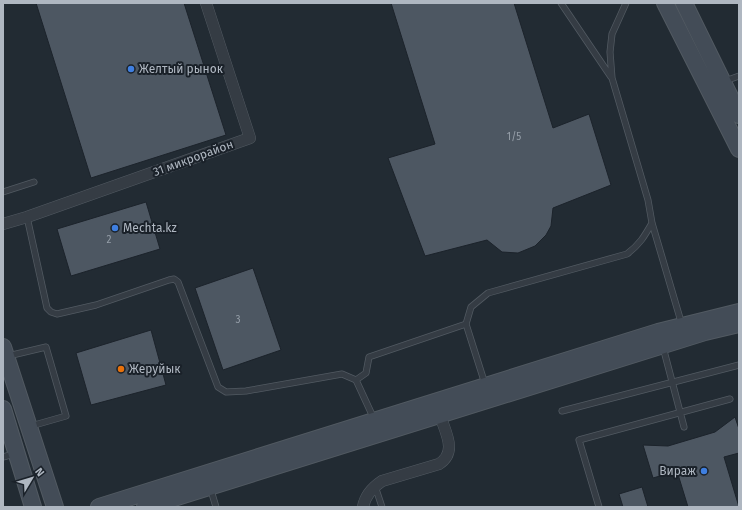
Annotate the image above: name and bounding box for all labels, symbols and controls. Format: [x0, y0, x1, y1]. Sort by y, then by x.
place label: Желтый рынок [139, 62, 224, 76]
marker: Желтый рынок [126, 64, 136, 74]
house number: 1/5 [507, 131, 521, 143]
street label: 31 микрорайон [151, 137, 235, 179]
place label: Mechta.kz [123, 221, 177, 235]
marker: Mechta.kz [110, 223, 120, 233]
house number: 2 [107, 234, 112, 246]
house number: 3 [236, 314, 241, 326]
place label: Жеруйык [129, 362, 181, 376]
marker: Жеруйык [116, 364, 126, 374]
north arrow [12, 458, 52, 498]
place label: Вираж [659, 464, 696, 478]
text: N [32, 465, 47, 479]
marker: Вираж [699, 466, 709, 476]

